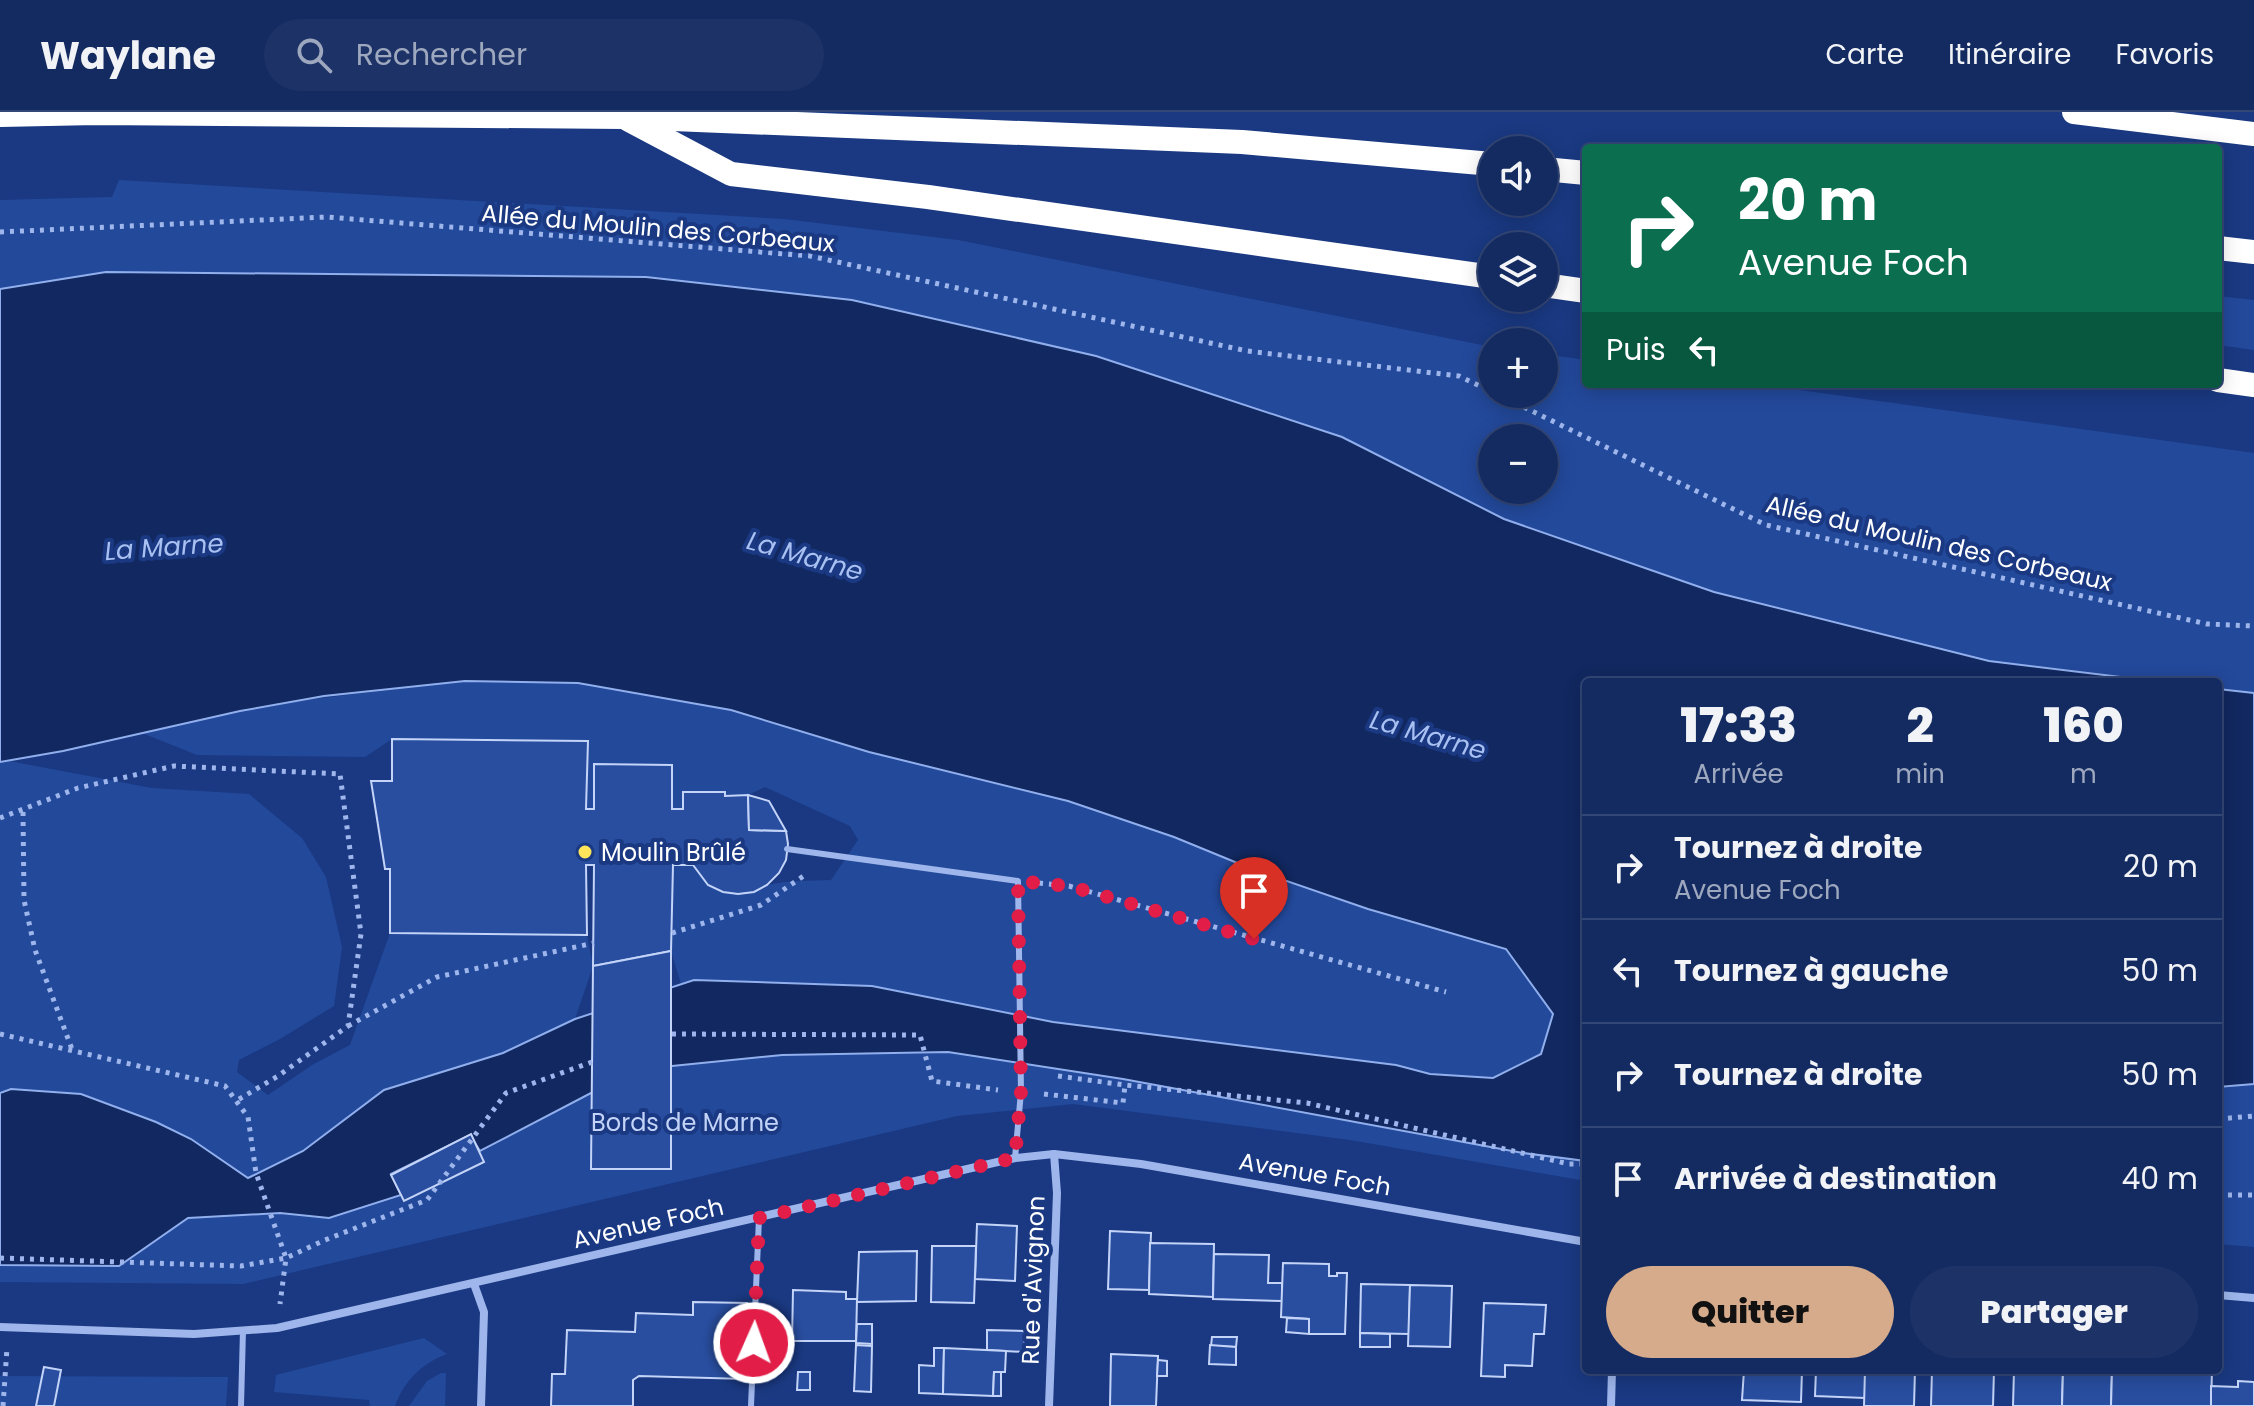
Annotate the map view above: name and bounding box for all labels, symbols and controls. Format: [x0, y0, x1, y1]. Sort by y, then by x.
search box [264, 19, 824, 91]
text: Waylane [40, 29, 216, 82]
icon: search [292, 33, 336, 77]
text: Rechercher [356, 33, 527, 76]
text: Carte [1826, 35, 1904, 74]
text: Itinéraire [1948, 35, 2071, 74]
text: Favoris [2115, 35, 2214, 74]
map controls [1478, 136, 1558, 504]
button: sound [1478, 136, 1558, 216]
text: 20 m [1738, 161, 1878, 240]
icon: right [1606, 176, 1710, 280]
street label: Allée du Moulin des Corbeaux [480, 196, 836, 260]
button: layers [1478, 232, 1558, 312]
text: Avenue Foch [1738, 237, 1969, 288]
button: + [1478, 328, 1558, 408]
text: Puis [1606, 328, 1666, 371]
icon: left [1682, 328, 1726, 372]
button: − [1478, 424, 1558, 504]
street label: Allée du Moulin des Corbeaux [1763, 487, 2116, 599]
water label: La Marne [743, 522, 867, 590]
water label: La Marne [103, 525, 225, 569]
text: 17:33 [1680, 692, 1797, 759]
text: 2 [1906, 692, 1934, 759]
text: 160 [2043, 692, 2124, 759]
water label: La Marne [1366, 701, 1490, 769]
text: Arrivée [1694, 756, 1784, 792]
text: min [1895, 756, 1945, 792]
text: m [2070, 756, 2097, 792]
text: Tournez à droite [1674, 826, 1922, 869]
place label: Moulin Brûlé [601, 836, 746, 869]
marker: Moulin Brûlé [576, 843, 594, 861]
icon: right [1606, 845, 1650, 889]
text: 20 m [2123, 845, 2198, 888]
pin [1220, 857, 1288, 939]
icon: arrive [1232, 869, 1276, 913]
text: Avenue Foch [1674, 872, 1841, 908]
icon: left [1606, 949, 1650, 993]
text: Tournez à gauche [1674, 949, 1948, 992]
text: 50 m [2121, 949, 2198, 992]
icon: right [1606, 1053, 1650, 1097]
text: Tournez à droite [1674, 1053, 1922, 1096]
text: 50 m [2121, 1053, 2198, 1096]
park label: Bords de Marne [591, 1106, 779, 1139]
street label: Avenue Foch [1236, 1144, 1394, 1204]
icon: arrive [1606, 1157, 1650, 1201]
text: Arrivée à destination [1674, 1157, 1997, 1200]
text: 40 m [2121, 1157, 2198, 1200]
street label: Avenue Foch [569, 1190, 727, 1256]
street label: Rue d'Avignon [1014, 1195, 1052, 1365]
button: Quitter [1606, 1266, 1894, 1358]
button: Partager [1910, 1266, 2198, 1358]
position arrow [712, 1301, 796, 1385]

